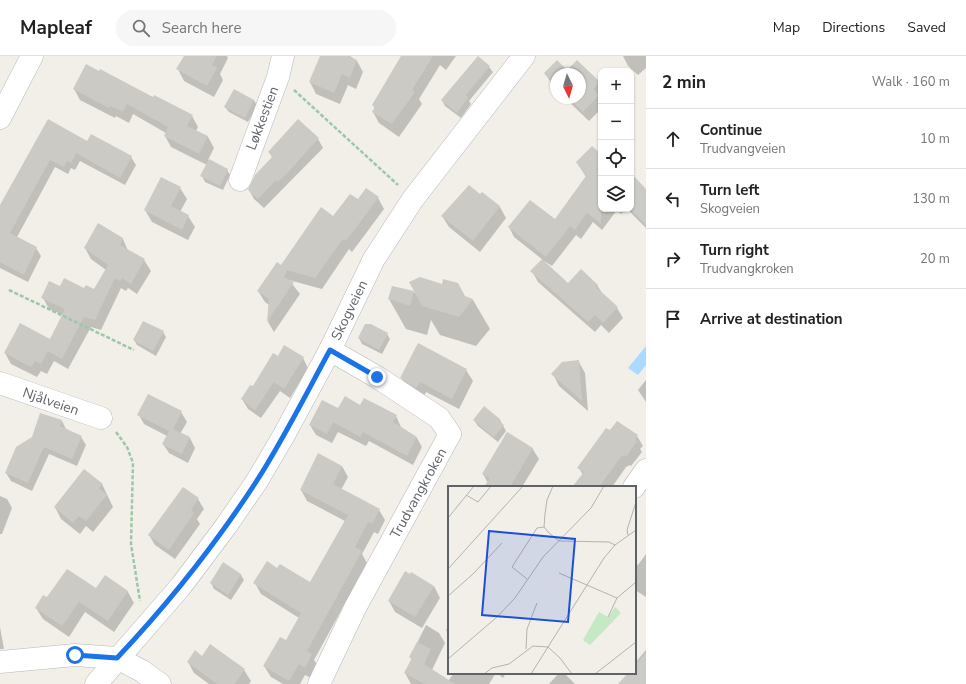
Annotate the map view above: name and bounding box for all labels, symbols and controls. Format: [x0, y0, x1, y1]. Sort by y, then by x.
search box [116, 10, 396, 46]
text: Mapleaf [20, 15, 92, 41]
icon: search [130, 17, 152, 39]
text: Search here [162, 18, 241, 38]
text: Map [773, 18, 800, 37]
text: Directions [822, 18, 885, 37]
text: Saved [907, 18, 946, 37]
north arrow [550, 68, 586, 104]
map controls [598, 68, 634, 212]
button: + [598, 68, 634, 104]
text: 2 min [662, 71, 706, 94]
text: Walk · 160 m [872, 73, 950, 91]
street label: Løkkestien [242, 84, 283, 153]
button: − [598, 104, 634, 140]
text: Continue [700, 120, 762, 140]
icon: ahead [662, 128, 684, 150]
text: 10 m [920, 130, 950, 148]
button: locate [598, 140, 634, 176]
text: Trudvangveien [700, 140, 786, 158]
button: layers [598, 176, 634, 212]
text: Turn left [700, 180, 759, 200]
icon: left [662, 188, 684, 210]
text: 130 m [912, 190, 950, 208]
text: Skogveien [700, 200, 760, 218]
text: Turn right [700, 240, 769, 260]
icon: right [662, 248, 684, 270]
text: 20 m [920, 250, 950, 268]
text: Trudvangkroken [700, 260, 794, 278]
street label: Skogveien [327, 277, 372, 343]
icon: arrive [662, 308, 684, 330]
text: Arrive at destination [700, 309, 843, 329]
route end [368, 368, 386, 386]
street label: Njålveien [20, 383, 81, 420]
street label: Trudvangkroken [386, 444, 451, 542]
inset map [448, 486, 636, 674]
route start [66, 646, 84, 664]

